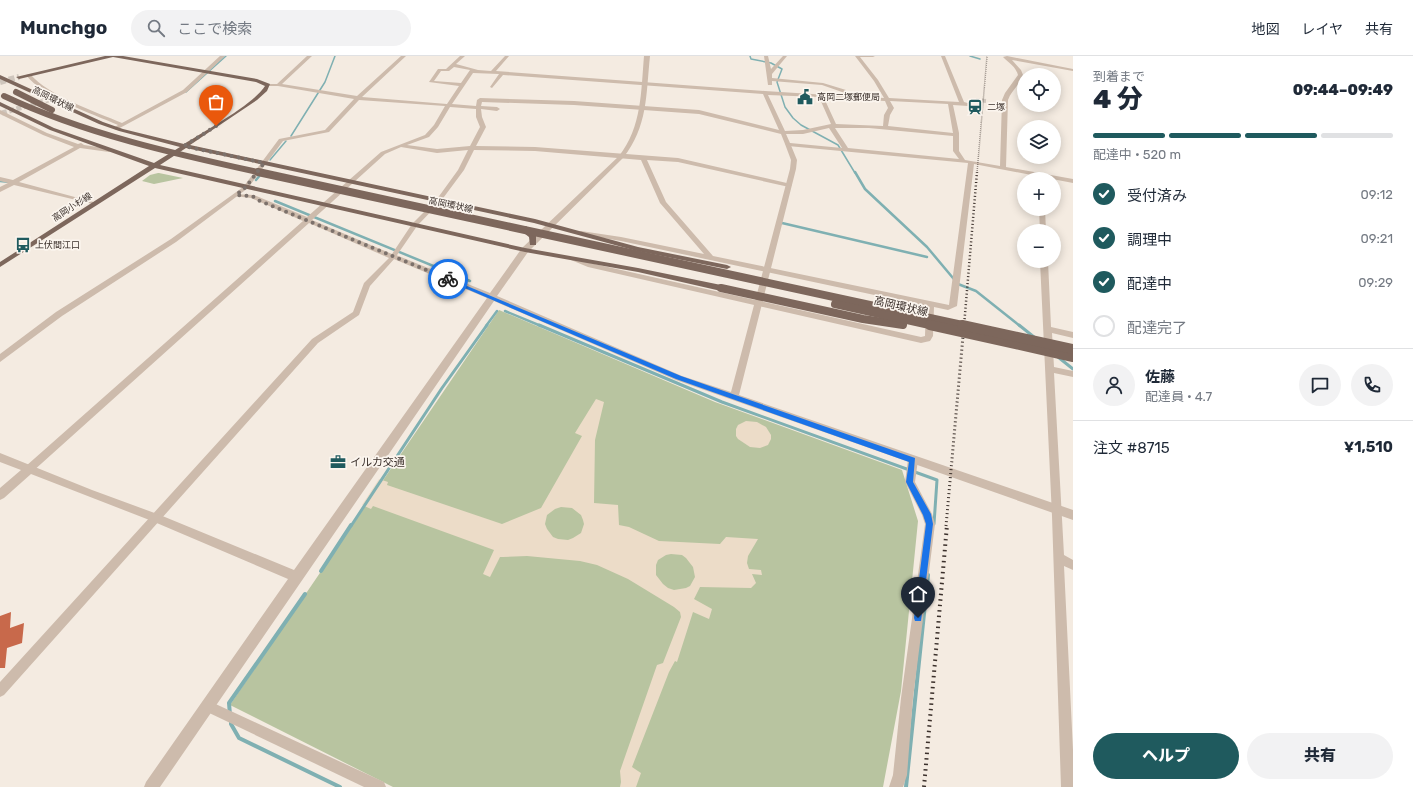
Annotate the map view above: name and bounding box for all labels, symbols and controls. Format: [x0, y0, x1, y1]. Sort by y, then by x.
search box [131, 10, 411, 46]
text: Munchgo [20, 16, 107, 39]
icon: search [145, 17, 167, 39]
text: ここで検索 [177, 20, 252, 38]
text: 地図 [1251, 21, 1279, 38]
text: レイヤ [1301, 21, 1343, 38]
text: 共有 [1365, 21, 1393, 38]
map controls [1017, 68, 1061, 268]
button: locate [1017, 68, 1061, 112]
text: 到着まで [1093, 69, 1145, 84]
text: 09:44–09:49 [1293, 81, 1393, 99]
street label: 高岡環状線 [31, 84, 77, 114]
text: 4 分 [1093, 84, 1143, 115]
pin [199, 85, 233, 126]
public building icon: 高岡二塚郵便局 [796, 88, 814, 106]
icon: bag [205, 91, 227, 113]
place label: 高岡二塚郵便局 [817, 92, 880, 102]
station icon: 二塚 [966, 98, 984, 116]
place label: 二塚 [987, 102, 1005, 112]
button: layers [1017, 120, 1061, 164]
text: 配達中 · 520 m [1093, 147, 1181, 162]
button: + [1017, 172, 1061, 216]
icon: check [1093, 183, 1115, 205]
text: 受付済み [1127, 187, 1187, 205]
text: 09:12 [1361, 187, 1393, 202]
street label: 高岡小杉線 [50, 190, 94, 223]
street label: 高岡環状線 [428, 194, 475, 215]
button: − [1017, 224, 1061, 268]
icon: check [1093, 227, 1115, 249]
text: 調理中 [1127, 231, 1172, 249]
text: 09:21 [1361, 231, 1393, 246]
bus stop icon: 上伏間江口 [14, 236, 32, 254]
place label: 上伏間江口 [35, 240, 80, 250]
courier [428, 259, 468, 299]
icon: bike [437, 268, 459, 290]
icon: check [1093, 271, 1115, 293]
text: 配達中 [1127, 275, 1172, 293]
text: 09:29 [1358, 275, 1393, 290]
street label: 高岡環状線 [873, 294, 929, 319]
text: 配達完了 [1127, 319, 1187, 337]
button: person [1093, 364, 1135, 406]
button: chat [1299, 364, 1341, 406]
button: phone [1351, 364, 1393, 406]
text: 佐藤 [1145, 368, 1175, 386]
text: 配達員 · 4.7 [1145, 389, 1212, 404]
text: ¥1,510 [1344, 438, 1393, 456]
text: 注文 #8715 [1093, 439, 1170, 457]
office icon: イルカ交通 [329, 453, 347, 471]
place label: イルカ交通 [350, 456, 405, 469]
pin [901, 577, 935, 618]
icon: home [907, 583, 929, 605]
button: ヘルプ [1093, 733, 1239, 779]
button: 共有 [1247, 733, 1393, 779]

